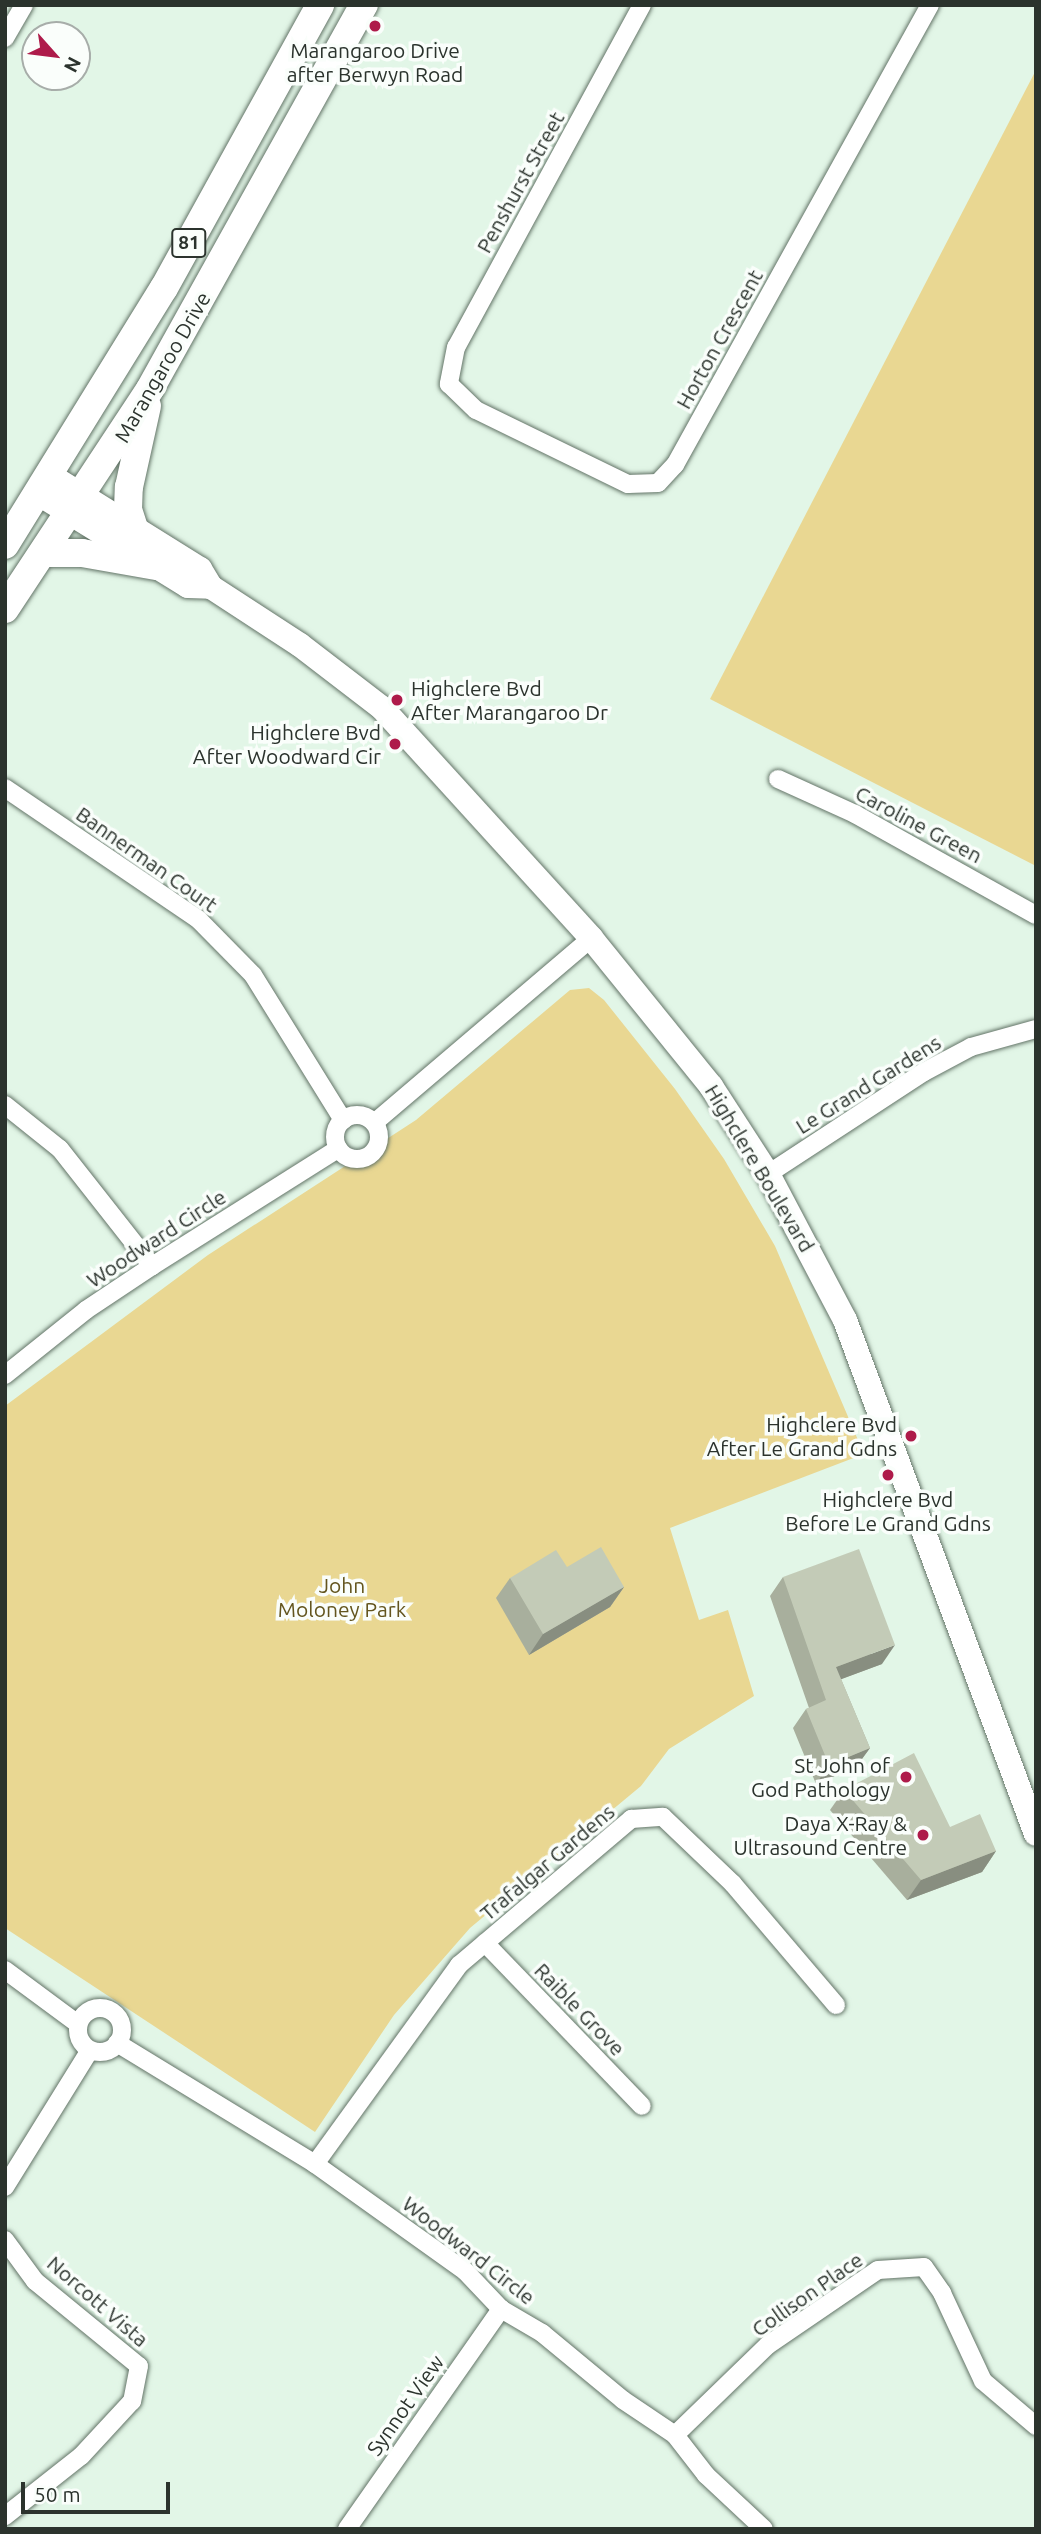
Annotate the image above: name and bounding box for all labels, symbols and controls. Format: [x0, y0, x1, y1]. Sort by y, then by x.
marker: Marangaroo Drive after Berwyn Road [367, 18, 383, 34]
north arrow [21, 21, 91, 91]
place label: Marangaroo Drive after Berwyn Road [287, 37, 463, 87]
text: N [60, 53, 86, 76]
street label: Penshurst Street [471, 107, 569, 257]
road number: 81 [170, 228, 208, 258]
street label: Horton Crescent [670, 265, 768, 413]
street label: Marangaroo Drive [109, 287, 215, 447]
place label: Highclere Bvd After Marangaroo Dr [411, 675, 608, 725]
marker: Highclere Bvd After Marangaroo Dr [389, 692, 405, 708]
place label: Highclere Bvd After Woodward Cir [193, 719, 381, 769]
marker: Highclere Bvd After Woodward Cir [387, 736, 403, 752]
street label: Caroline Green [851, 780, 987, 868]
street label: Bannerman Court [71, 801, 223, 917]
street label: Le Grand Gardens [791, 1029, 945, 1139]
street label: Highclere Boulevard [700, 1080, 820, 1256]
street label: Woodward Circle [82, 1184, 230, 1292]
place label: Highclere Bvd After Le Grand Gdns [707, 1411, 897, 1461]
marker: Highclere Bvd After Le Grand Gdns [903, 1428, 919, 1444]
marker: Highclere Bvd Before Le Grand Gdns [880, 1467, 896, 1483]
place label: Highclere Bvd Before Le Grand Gdns [785, 1486, 991, 1536]
park label: John Moloney Park [278, 1572, 406, 1622]
place label: St John of God Pathology [751, 1752, 890, 1802]
marker: St John of God Pathology [896, 1767, 916, 1787]
street label: Trafalgar Gardens [475, 1799, 619, 1925]
place label: Daya X-Ray & Ultrasound Centre [733, 1810, 907, 1860]
marker: Daya X-Ray & Ultrasound Centre [913, 1825, 933, 1845]
street label: Raible Grove [530, 1957, 630, 2061]
street label: Woodward Circle [398, 2191, 540, 2309]
street label: Collison Place [747, 2247, 867, 2341]
street label: Norcott Vista [42, 2250, 154, 2352]
street label: Synnot View [361, 2350, 449, 2460]
scale bar [24, 2468, 173, 2512]
text: 50 m [34, 2482, 81, 2506]

